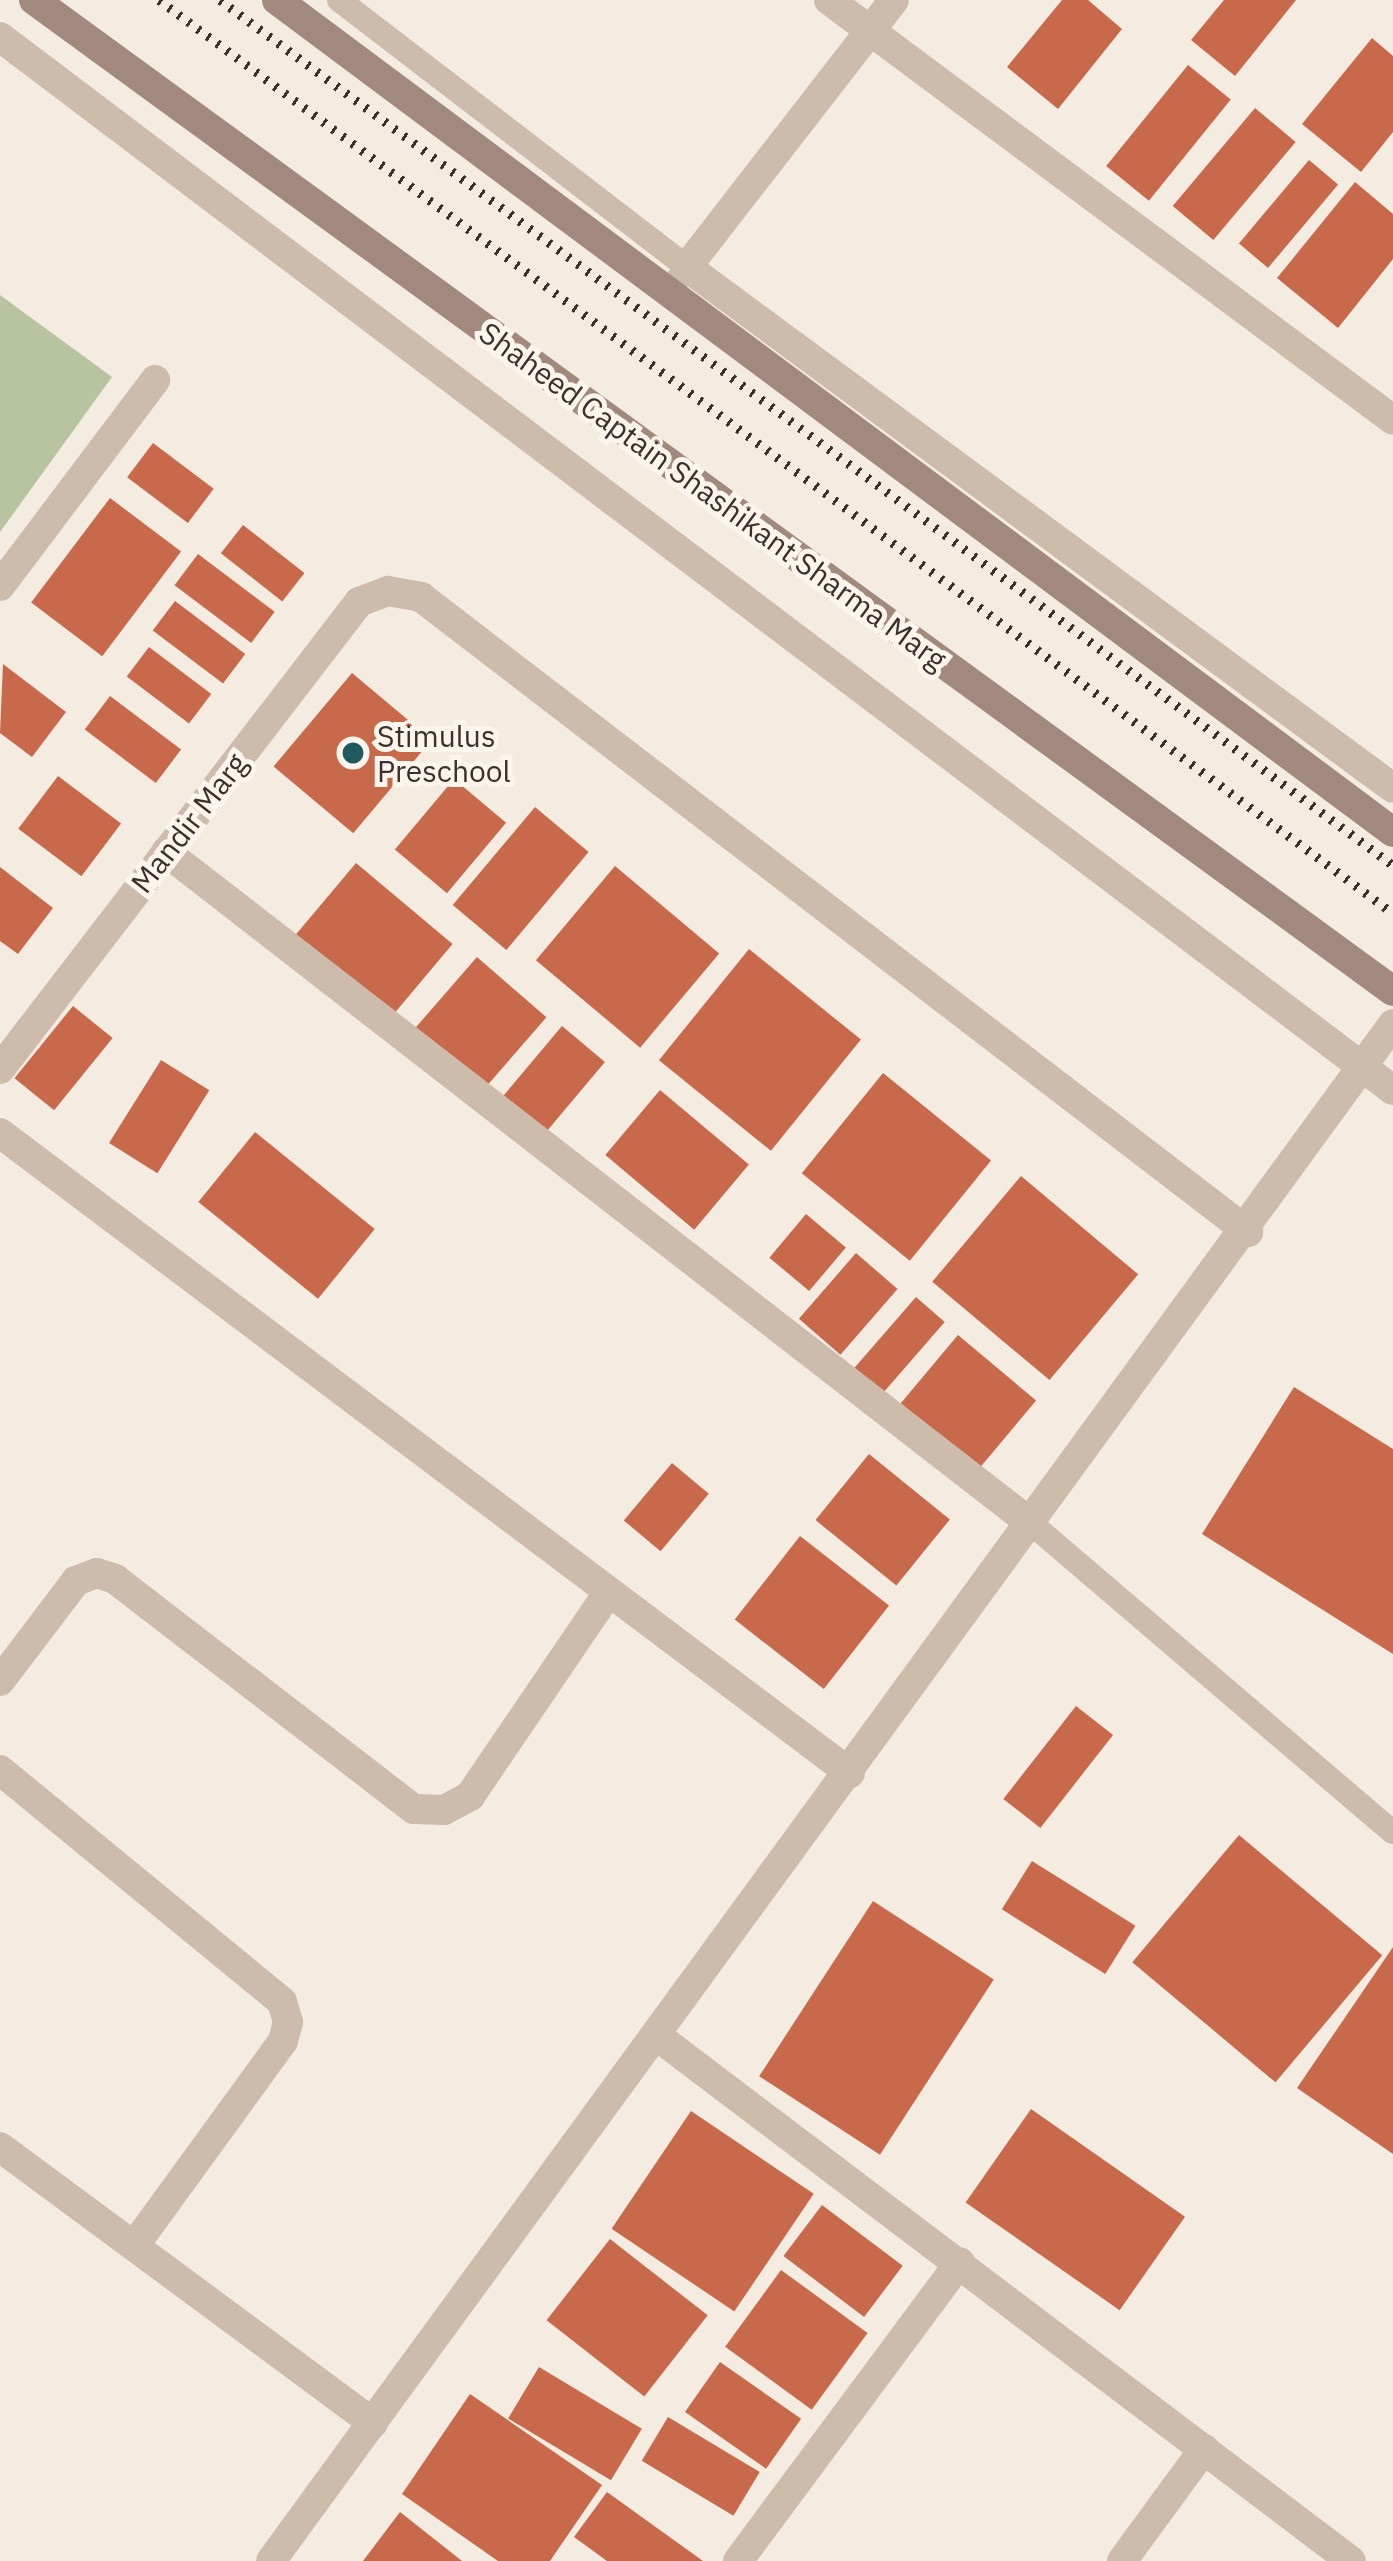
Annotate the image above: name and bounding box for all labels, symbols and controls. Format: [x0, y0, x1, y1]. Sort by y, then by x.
street label: Shaheed Captain Shashikant Sharma Marg [473, 314, 953, 678]
place label: Stimulus Preschool [377, 718, 511, 789]
marker: Stimulus Preschool [340, 740, 366, 766]
street label: Mandir Marg [123, 746, 255, 900]

